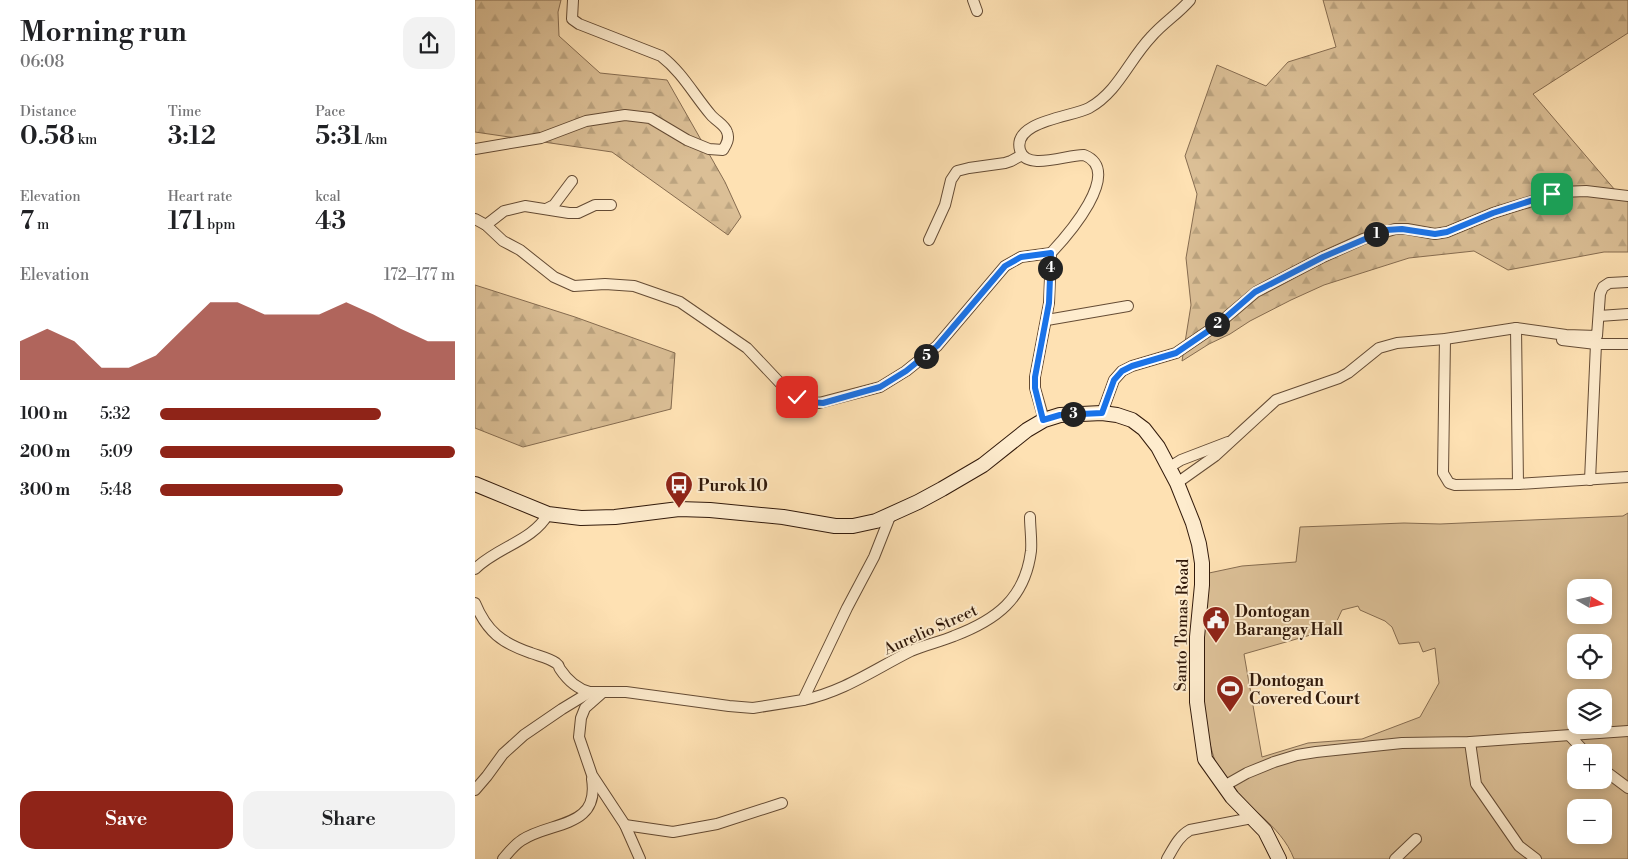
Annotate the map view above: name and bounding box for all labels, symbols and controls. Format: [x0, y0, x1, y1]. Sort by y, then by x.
text: Morning run [20, 15, 187, 50]
button: share [403, 17, 455, 69]
text: 06:08 [20, 52, 64, 72]
text: Distance [20, 103, 77, 121]
text: Time [168, 103, 201, 121]
text: Pace [315, 103, 345, 121]
text: 0.58 [20, 121, 75, 152]
text: 3:12 [168, 121, 216, 152]
text: 5:31 [315, 121, 362, 152]
text: km [75, 131, 97, 149]
text: /km [362, 131, 387, 149]
pin [1531, 173, 1573, 215]
icon: arrive [1538, 180, 1566, 208]
text: Elevation [20, 188, 81, 206]
text: Heart rate [168, 188, 232, 206]
text: kcal [315, 188, 341, 206]
text: 7 [20, 206, 34, 237]
text: 171 [168, 206, 204, 237]
text: 43 [315, 206, 346, 237]
text: m [34, 216, 49, 234]
text: bpm [204, 216, 236, 234]
pin: 1 [1363, 222, 1389, 246]
text: 1 [1373, 225, 1380, 243]
pin: 4 [1037, 256, 1063, 280]
text: 4 [1046, 259, 1055, 277]
text: Elevation [20, 265, 89, 285]
text: 172–177 m [384, 265, 455, 285]
pin: 2 [1205, 312, 1229, 336]
text: 2 [1213, 315, 1222, 333]
pin: 5 [913, 344, 939, 368]
text: 5 [922, 347, 931, 365]
pin [776, 376, 818, 418]
icon: check [783, 383, 811, 411]
pin: 3 [1061, 402, 1085, 426]
text: 100 m [20, 404, 68, 424]
text: 5:32 [100, 404, 130, 424]
text: 3 [1069, 405, 1078, 423]
text: 200 m [20, 442, 70, 462]
text: 5:09 [100, 442, 133, 462]
bus stop icon: Purok 10 [664, 470, 694, 509]
place label: Purok 10 [698, 476, 768, 496]
text: 300 m [20, 480, 70, 500]
text: 5:48 [100, 480, 132, 500]
street label: Santo Tomas Road [1171, 558, 1193, 692]
north arrow [1567, 579, 1613, 624]
map controls [1567, 579, 1612, 844]
street label: Aurelio Street [879, 600, 981, 660]
place label: Dontogan Barangay Hall [1235, 602, 1344, 640]
public building icon: Dontogan Barangay Hall [1201, 605, 1231, 644]
button: locate [1567, 634, 1612, 679]
place label: Dontogan Covered Court [1249, 671, 1360, 709]
sports icon: Dontogan Covered Court [1215, 674, 1245, 713]
button: layers [1567, 689, 1612, 734]
button: + [1567, 744, 1612, 789]
button: Save [20, 791, 233, 849]
button: Share [243, 791, 455, 849]
button: − [1567, 799, 1612, 844]

